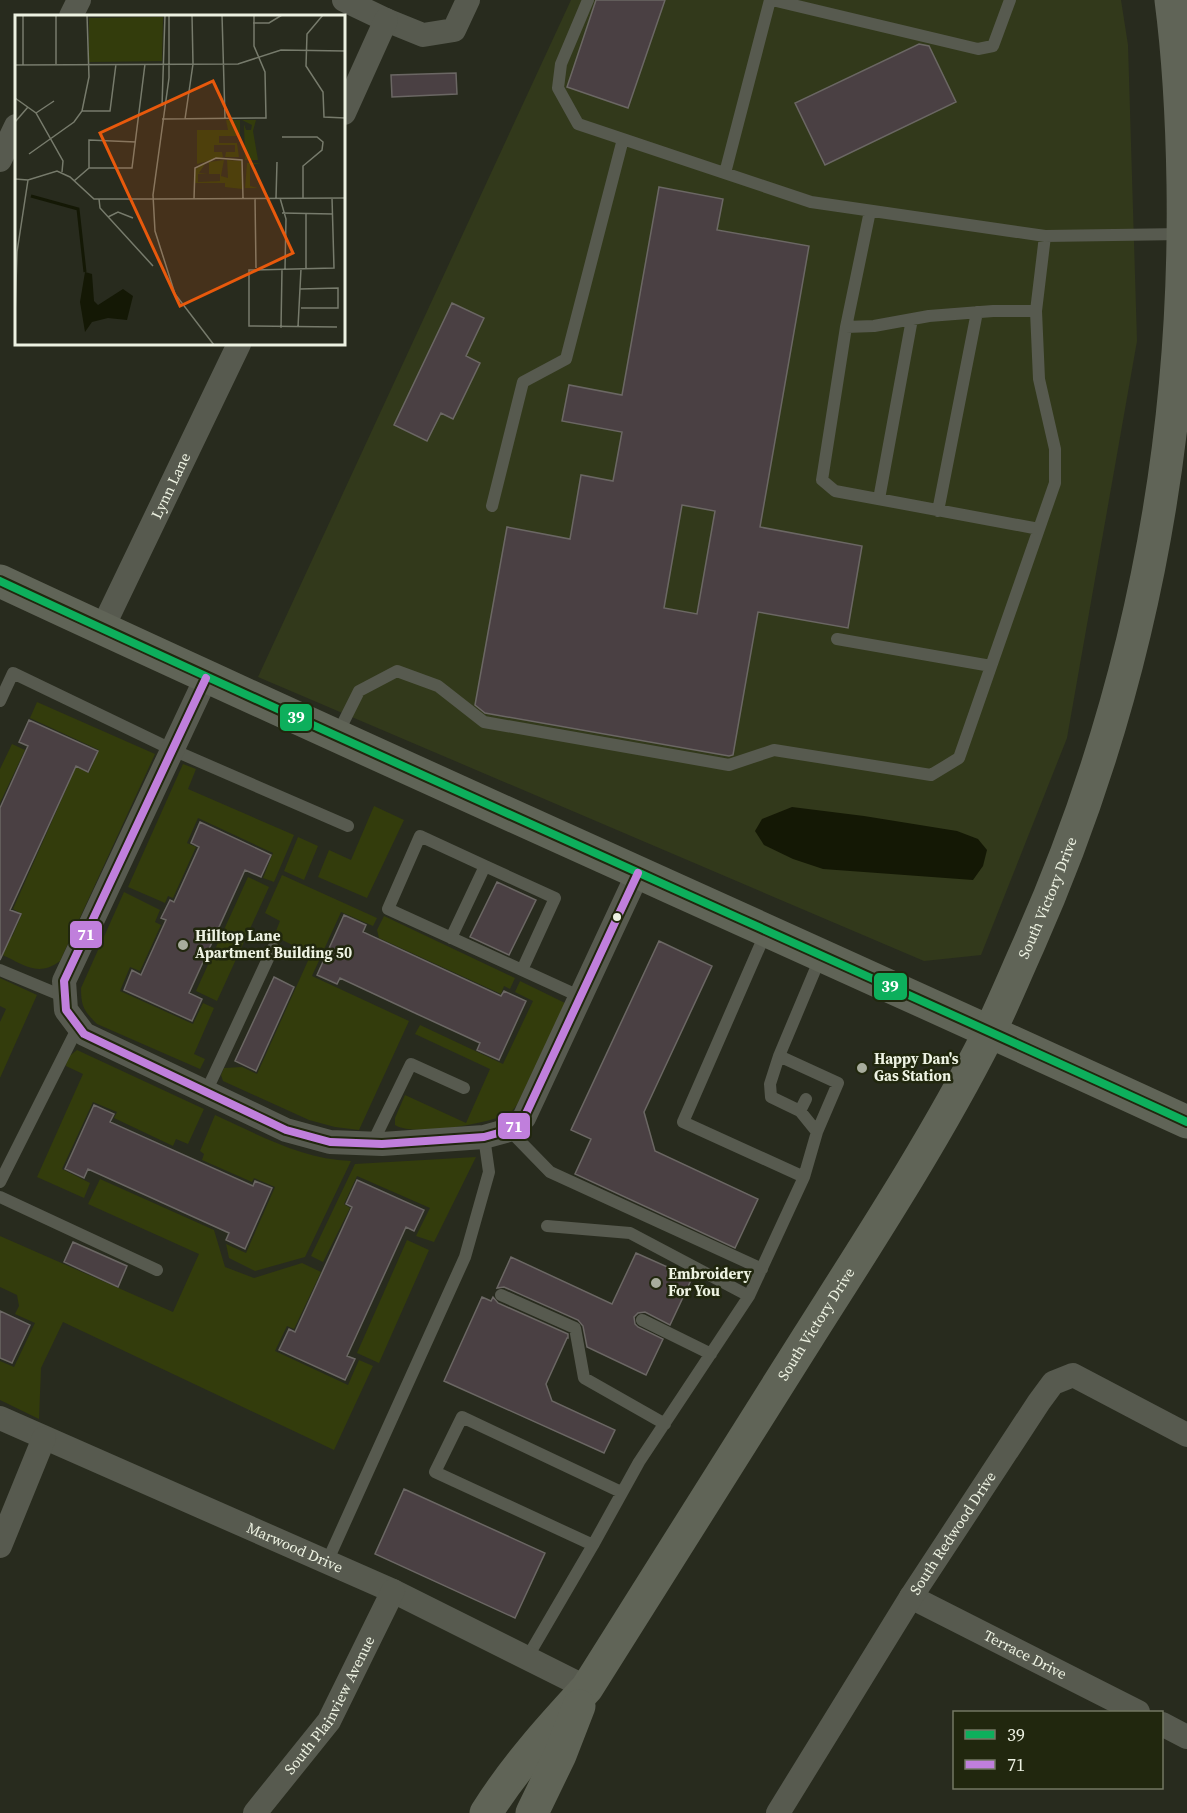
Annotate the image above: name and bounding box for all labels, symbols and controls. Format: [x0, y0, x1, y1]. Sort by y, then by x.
inset map [15, 15, 345, 345]
street label: Lynn Lane [146, 449, 195, 522]
line badge: 39 [279, 703, 313, 732]
text: 39 [287, 706, 305, 728]
street label: South Victory Drive [1013, 834, 1082, 962]
unlabelled marker [611, 911, 623, 923]
line badge: 71 [69, 920, 103, 949]
text: 71 [77, 923, 95, 945]
place label: Hilltop Lane Apartment Building 50 [195, 925, 352, 963]
marker: Hilltop Lane Apartment Building 50 [176, 938, 190, 952]
line badge: 39 [873, 972, 908, 1001]
text: 39 [881, 975, 899, 997]
place label: Happy Dan's Gas Station [874, 1048, 959, 1086]
marker: Happy Dan's Gas Station [855, 1061, 869, 1075]
line badge: 71 [497, 1112, 531, 1140]
text: 71 [505, 1115, 523, 1137]
place label: Embroidery For You [668, 1263, 752, 1301]
street label: South Victory Drive [772, 1263, 860, 1384]
marker: Embroidery For You [649, 1276, 663, 1290]
street label: South Redwood Drive [904, 1467, 1001, 1599]
street label: Marwood Drive [243, 1517, 347, 1578]
street label: Terrace Drive [980, 1625, 1071, 1684]
street label: South Plainview Avenue [279, 1632, 380, 1779]
legend [953, 1711, 1163, 1789]
text: 39 [1007, 1722, 1025, 1747]
text: 71 [1007, 1752, 1025, 1777]

